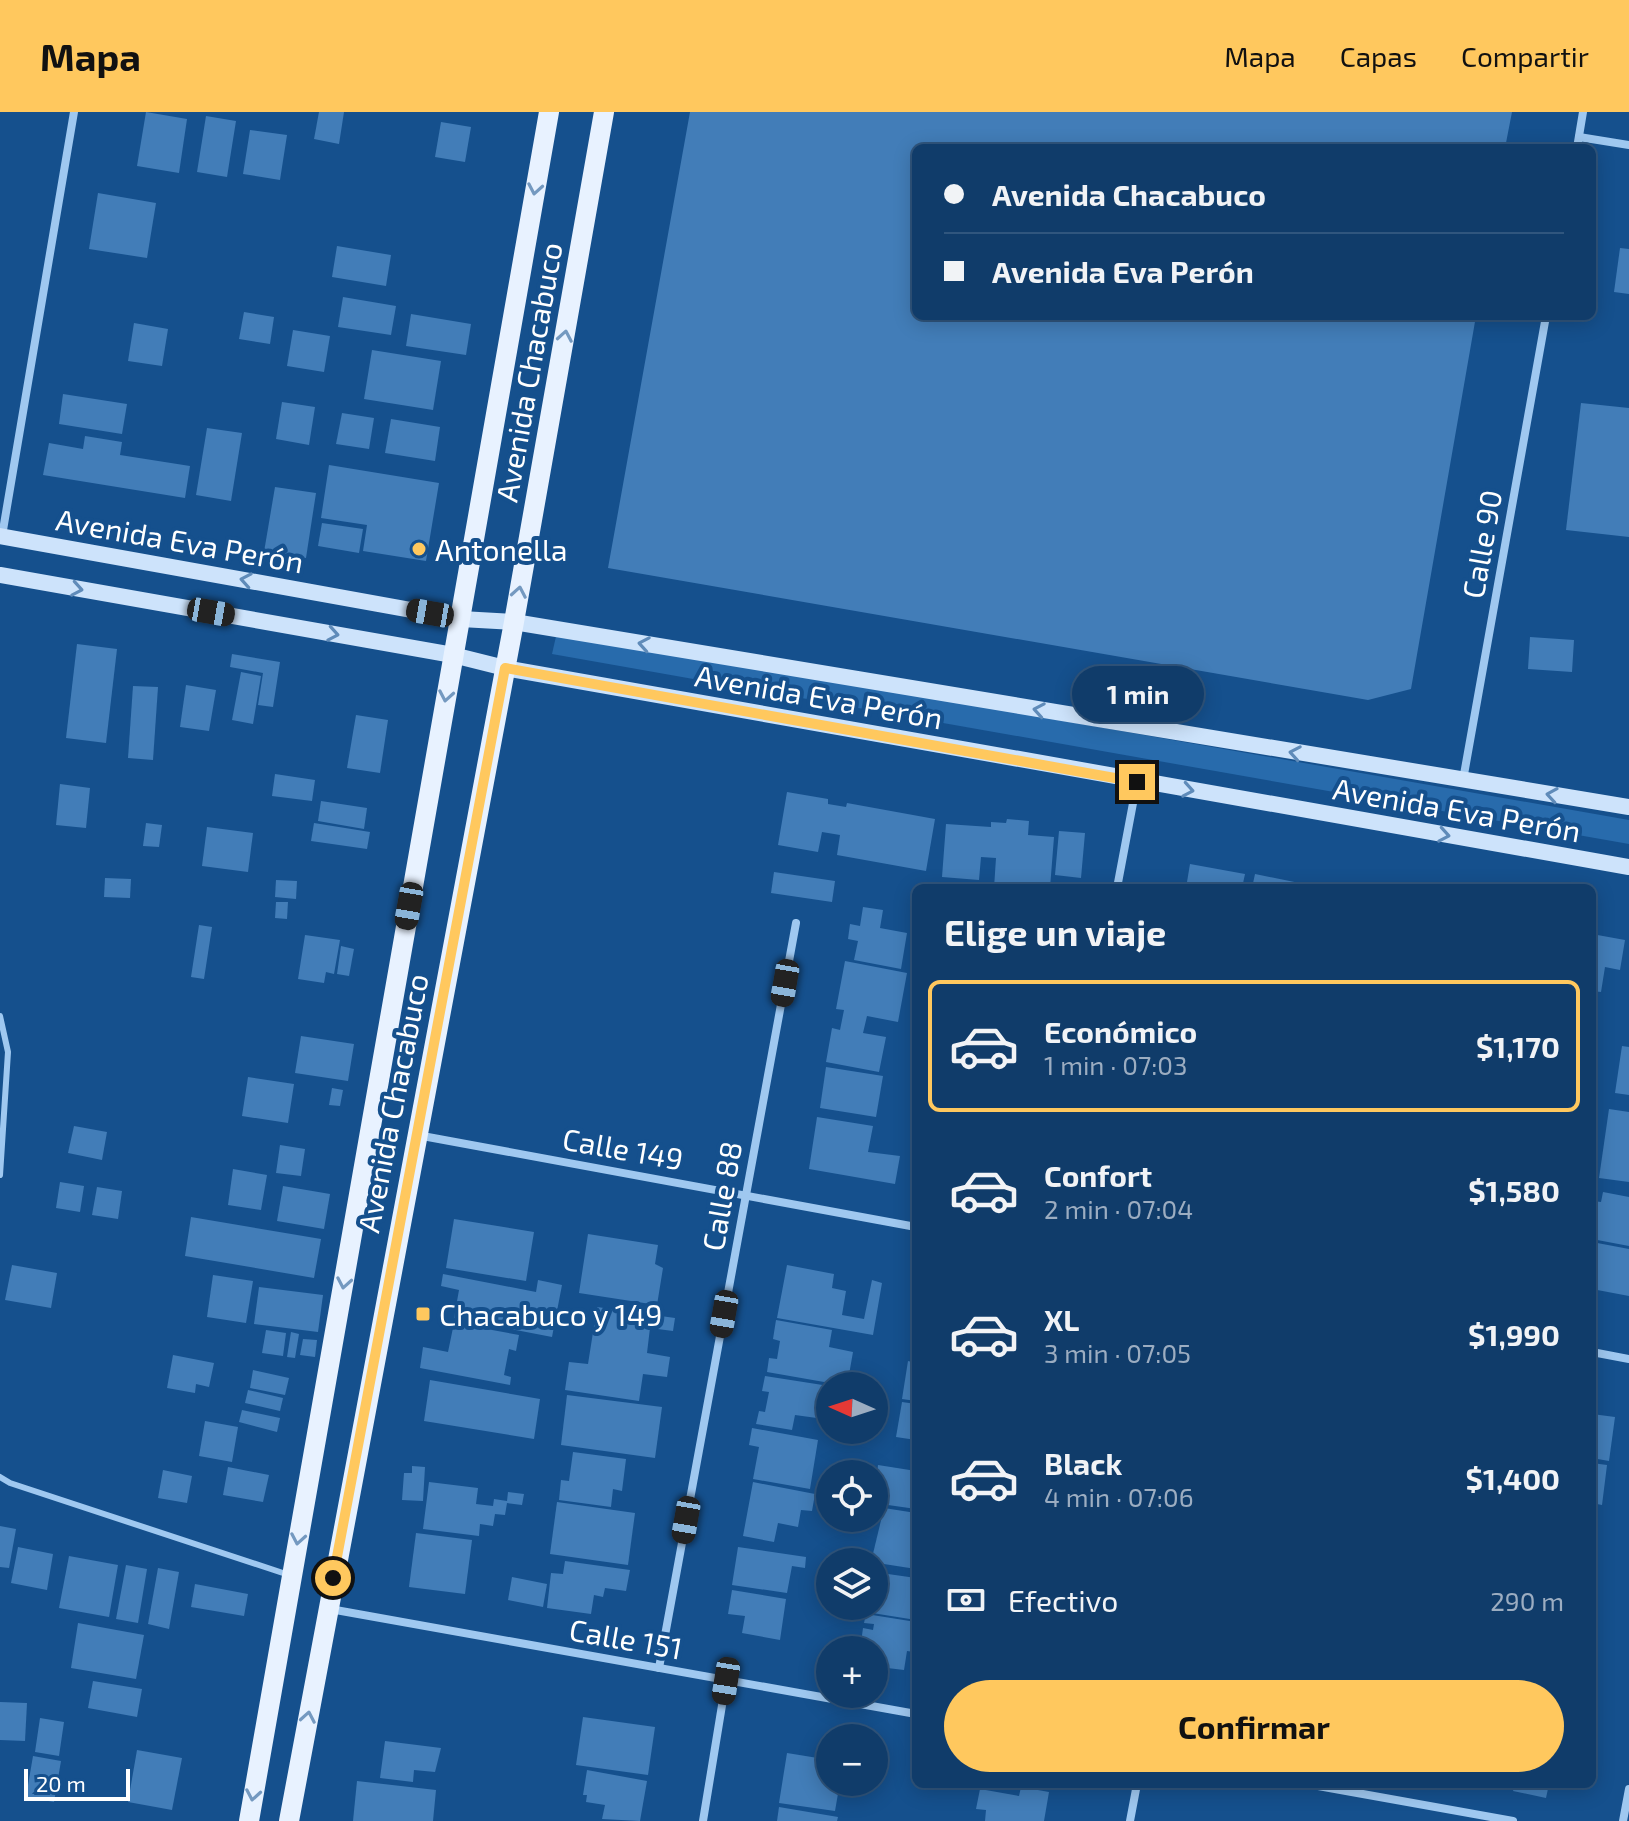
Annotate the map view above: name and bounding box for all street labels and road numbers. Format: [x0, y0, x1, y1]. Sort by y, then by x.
street label: Avenida Chacabuco [487, 239, 569, 505]
street label: Calle 90 [1454, 487, 1508, 601]
street label: Avenida Eva Perón [53, 501, 307, 579]
street label: Avenida Eva Perón [692, 657, 946, 735]
street label: Avenida Eva Perón [1330, 770, 1584, 848]
street label: Avenida Chacabuco [349, 971, 435, 1235]
street label: Calle 149 [560, 1120, 686, 1176]
street label: Calle 88 [694, 1138, 748, 1254]
street label: Calle 151 [567, 1610, 685, 1666]

